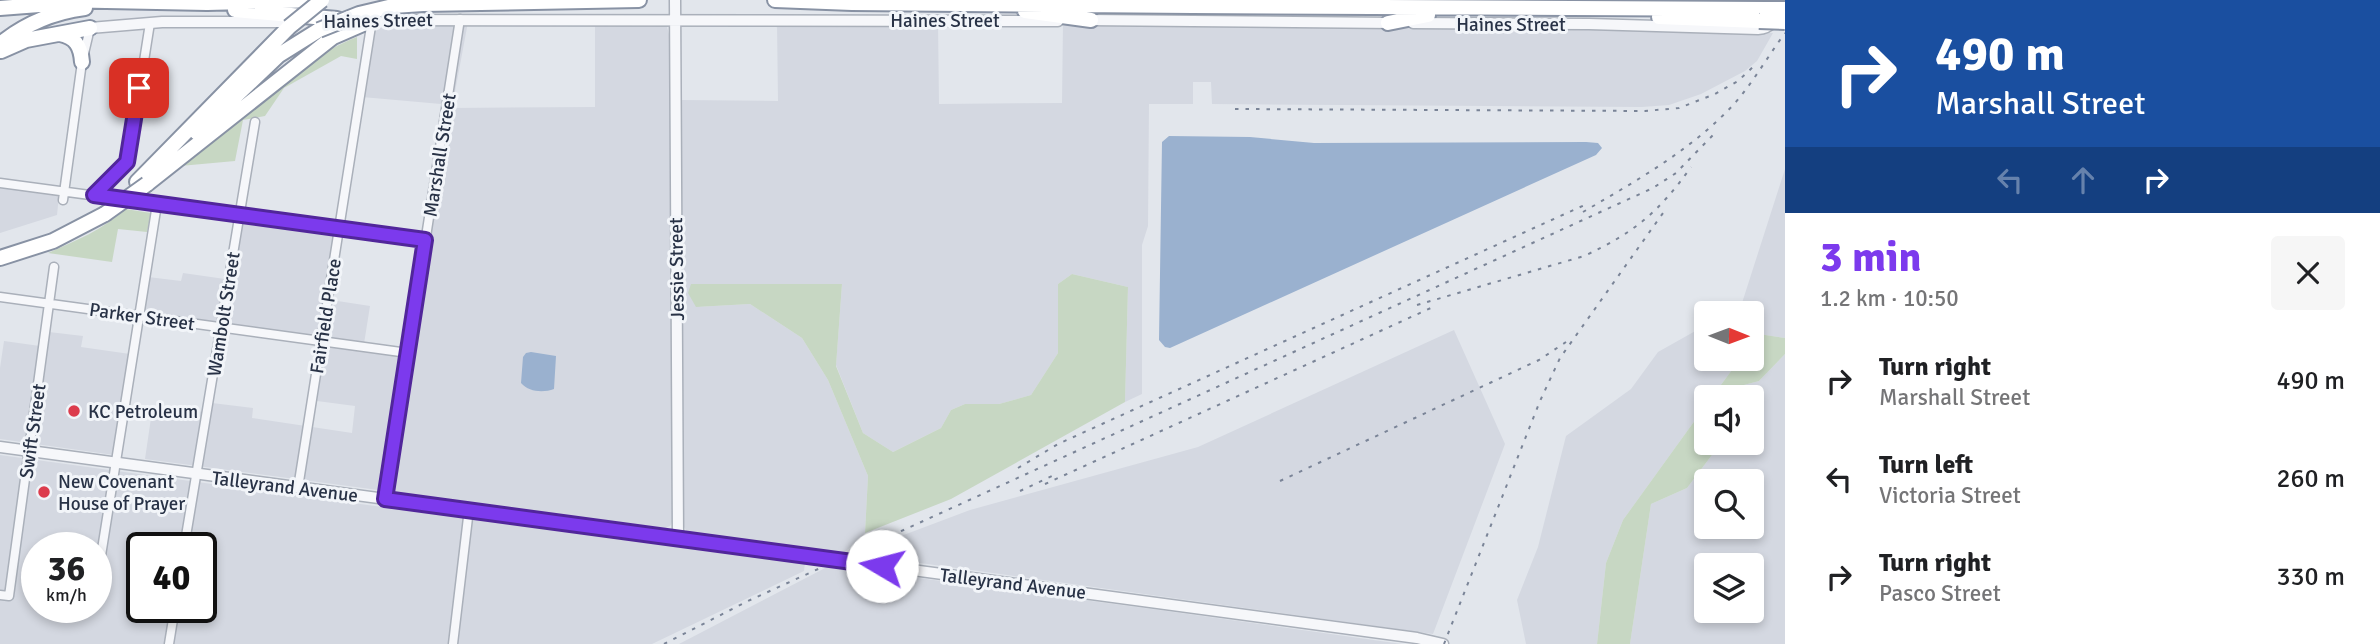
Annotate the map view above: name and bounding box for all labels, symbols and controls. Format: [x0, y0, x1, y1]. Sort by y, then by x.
street label: Haines Street [323, 8, 433, 34]
street label: Haines Street [890, 9, 1000, 33]
street label: Haines Street [1456, 13, 1566, 37]
text: 490 m [1935, 24, 2065, 84]
icon: right [1820, 28, 1911, 119]
pin [109, 58, 169, 118]
icon: arrive [120, 69, 158, 107]
text: Marshall Street [1935, 84, 2145, 123]
street label: Marshall Street [418, 91, 462, 219]
icon: left [1991, 161, 2029, 199]
icon: ahead [2064, 161, 2102, 199]
icon: right [2137, 161, 2175, 199]
street label: Jessie Street [664, 217, 690, 321]
text: 3 min [1820, 232, 1921, 283]
button: close [2271, 236, 2345, 310]
street label: Wambolt Street [202, 250, 246, 378]
street label: Fairfield Place [305, 257, 347, 375]
text: 1.2 km · 10:50 [1820, 284, 1959, 313]
street label: Parker Street [88, 298, 197, 336]
north arrow [1694, 301, 1764, 371]
map controls [1694, 301, 1764, 623]
text: Turn right [1879, 351, 1991, 383]
icon: right [1820, 362, 1858, 400]
text: 490 m [2276, 365, 2345, 397]
street label: Swift Street [14, 382, 52, 480]
text: Marshall Street [1879, 383, 2030, 412]
button: sound [1694, 385, 1764, 455]
place label: KC Petroleum [88, 400, 198, 424]
marker: KC Petroleum [66, 403, 82, 419]
text: Turn left [1879, 449, 1973, 481]
icon: left [1820, 460, 1858, 498]
text: 260 m [2276, 463, 2345, 495]
street label: Talleyrand Avenue [210, 466, 359, 508]
button: search [1694, 469, 1764, 539]
place label: New Covenant House of Prayer [58, 470, 185, 516]
text: Victoria Street [1879, 481, 2021, 510]
marker: New Covenant House of Prayer [36, 484, 52, 500]
position arrow [845, 529, 919, 603]
speed limit sign: 40 [126, 532, 217, 623]
text: 36 [48, 547, 85, 590]
text: Turn right [1879, 547, 1991, 579]
button: layers [1694, 553, 1764, 623]
icon: right [1820, 558, 1858, 596]
text: 330 m [2276, 561, 2345, 593]
street label: Talleyrand Avenue [938, 563, 1087, 605]
text: Pasco Street [1879, 579, 2001, 608]
text: km/h [46, 584, 87, 606]

